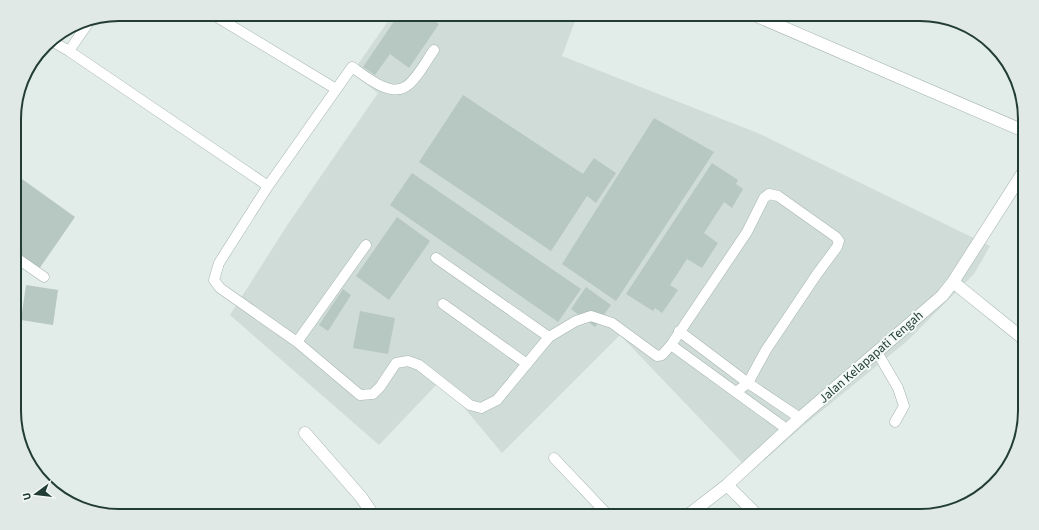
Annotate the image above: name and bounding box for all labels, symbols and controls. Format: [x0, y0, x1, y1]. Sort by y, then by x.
street label: Jalan Kelapapati Tengah [815, 307, 927, 407]
north arrow [16, 474, 56, 514]
text: U [19, 491, 35, 502]

